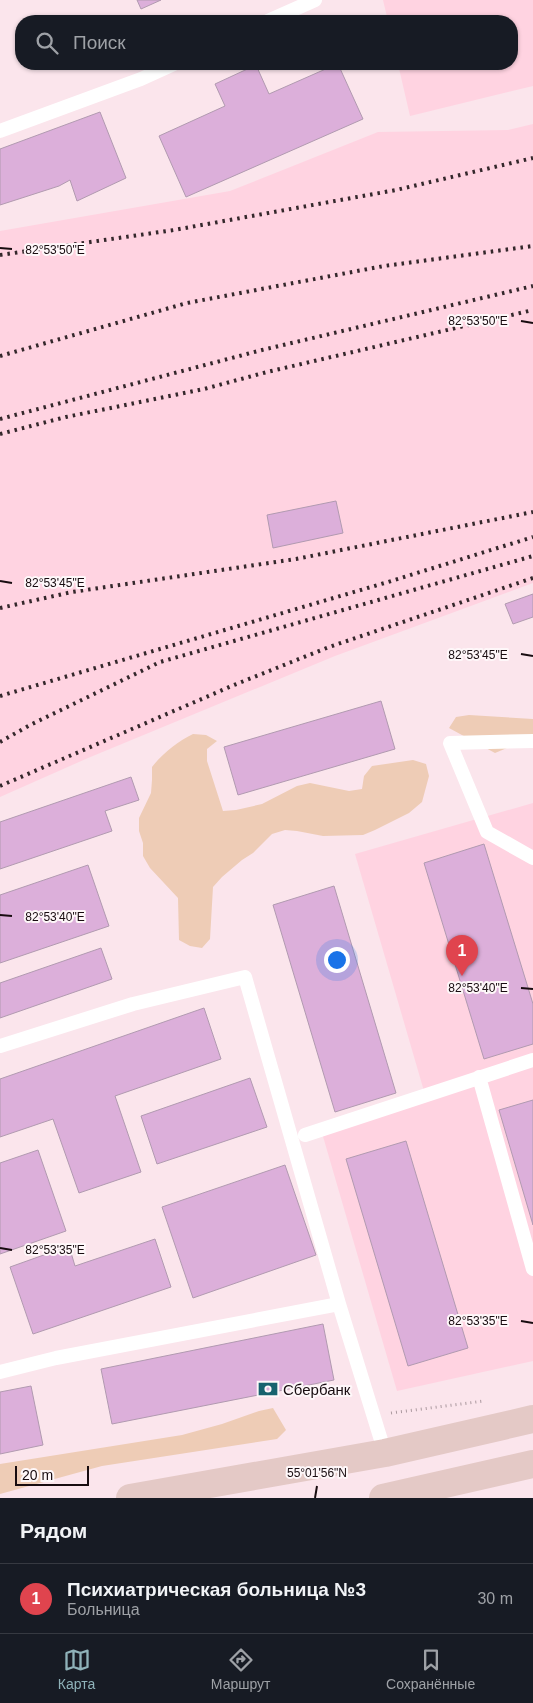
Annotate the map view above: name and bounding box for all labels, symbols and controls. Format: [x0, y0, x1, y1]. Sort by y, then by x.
search box [15, 15, 518, 70]
icon: search [33, 29, 61, 57]
text: Поиск [73, 32, 126, 53]
text: 82°53'50"E [25, 243, 85, 257]
text: 82°53'50"E [448, 314, 508, 328]
text: 82°53'45"E [25, 576, 85, 590]
text: 82°53'45"E [448, 648, 508, 662]
text: 82°53'40"E [25, 910, 85, 924]
pin: 1 [446, 935, 478, 976]
your location [324, 947, 350, 973]
text: 82°53'40"E [448, 981, 508, 995]
text: 82°53'35"E [25, 1243, 85, 1257]
text: 82°53'35"E [448, 1314, 508, 1328]
bank icon: Сбербанк [257, 1378, 279, 1400]
place label: Сбербанк [283, 1381, 351, 1398]
scale bar [15, 1463, 89, 1486]
text: 55°01'56"N [287, 1466, 347, 1480]
text: 20 m [22, 1467, 53, 1483]
text: Рядом [20, 1519, 87, 1542]
text: Психиатрическая больница №3 [67, 1579, 366, 1600]
text: 1 [32, 1590, 40, 1607]
text: 30 m [477, 1590, 513, 1607]
text: Больница [67, 1601, 140, 1618]
tab: Карта [58, 1646, 95, 1692]
tab: Маршрут [211, 1646, 270, 1692]
tab: Сохранённые [386, 1646, 475, 1692]

